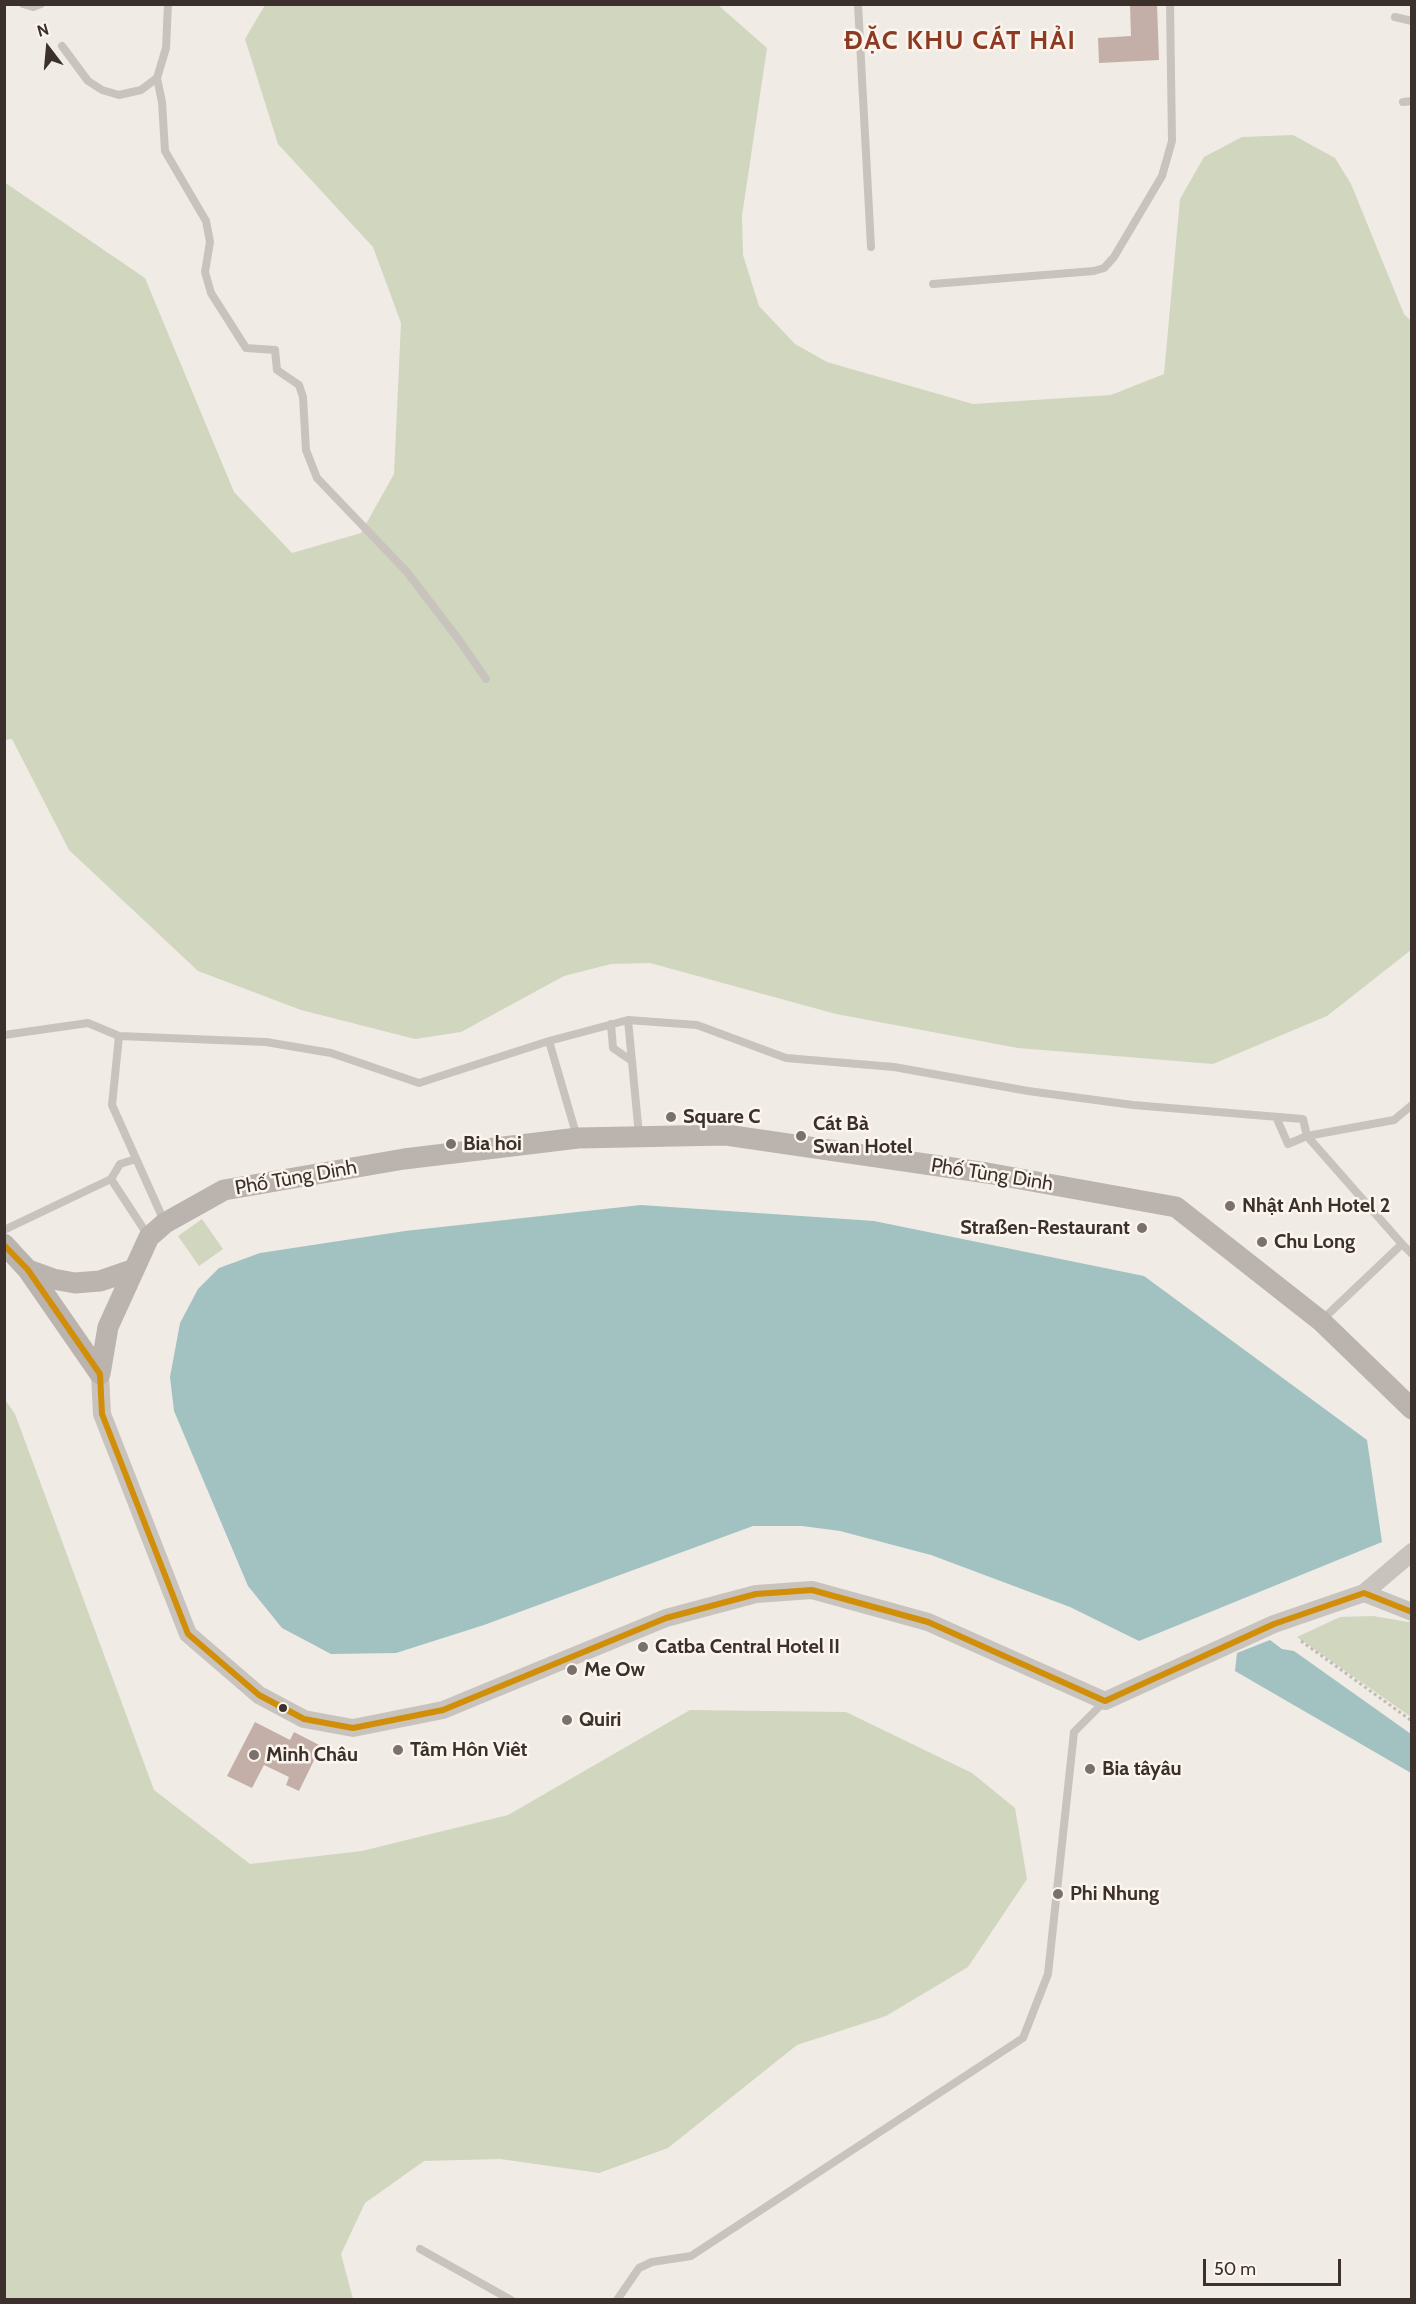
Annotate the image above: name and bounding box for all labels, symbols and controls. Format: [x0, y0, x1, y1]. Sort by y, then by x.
north arrow [18, 18, 78, 78]
text: N [35, 20, 51, 41]
district label: ĐẶC KHU CÁT HẢI [844, 25, 1076, 57]
place label: Square C [683, 1105, 760, 1129]
marker: Square C [664, 1110, 678, 1124]
place label: Cát Bà Swan Hotel [813, 1112, 912, 1159]
marker: Cát Bà Swan Hotel [794, 1129, 808, 1143]
place label: Bia hoi [463, 1132, 522, 1156]
marker: Bia hoi [444, 1137, 458, 1151]
street label: Phố Tùng Dinh [929, 1153, 1055, 1197]
street label: Phố Tùng Dinh [233, 1155, 359, 1201]
place label: Nhật Anh Hotel 2 [1242, 1194, 1390, 1218]
marker: Nhật Anh Hotel 2 [1223, 1199, 1237, 1213]
place label: Straßen-Restaurant [960, 1216, 1130, 1240]
marker: Straßen-Restaurant [1135, 1221, 1149, 1235]
place label: Chu Long [1274, 1230, 1355, 1254]
marker: Chu Long [1255, 1235, 1269, 1249]
place label: Catba Central Hotel II [655, 1635, 840, 1659]
marker: Catba Central Hotel II [636, 1640, 650, 1654]
place label: Me Ow [584, 1658, 645, 1682]
marker: Me Ow [565, 1663, 579, 1677]
unlabelled marker [277, 1702, 289, 1714]
place label: Quiri [579, 1708, 621, 1732]
marker: Quiri [560, 1713, 574, 1727]
place label: Tâm Hôn Viêt [410, 1738, 527, 1762]
place label: Minh Châu [266, 1743, 358, 1767]
marker: Tâm Hôn Viêt [391, 1743, 405, 1757]
marker: Minh Châu [247, 1748, 261, 1762]
place label: Bia tâyâu [1102, 1757, 1182, 1781]
marker: Bia tâyâu [1083, 1762, 1097, 1776]
place label: Phi Nhung [1070, 1882, 1159, 1906]
marker: Phi Nhung [1051, 1887, 1065, 1901]
scale bar [1206, 2247, 1344, 2285]
text: 50 m [1214, 2258, 1256, 2280]

